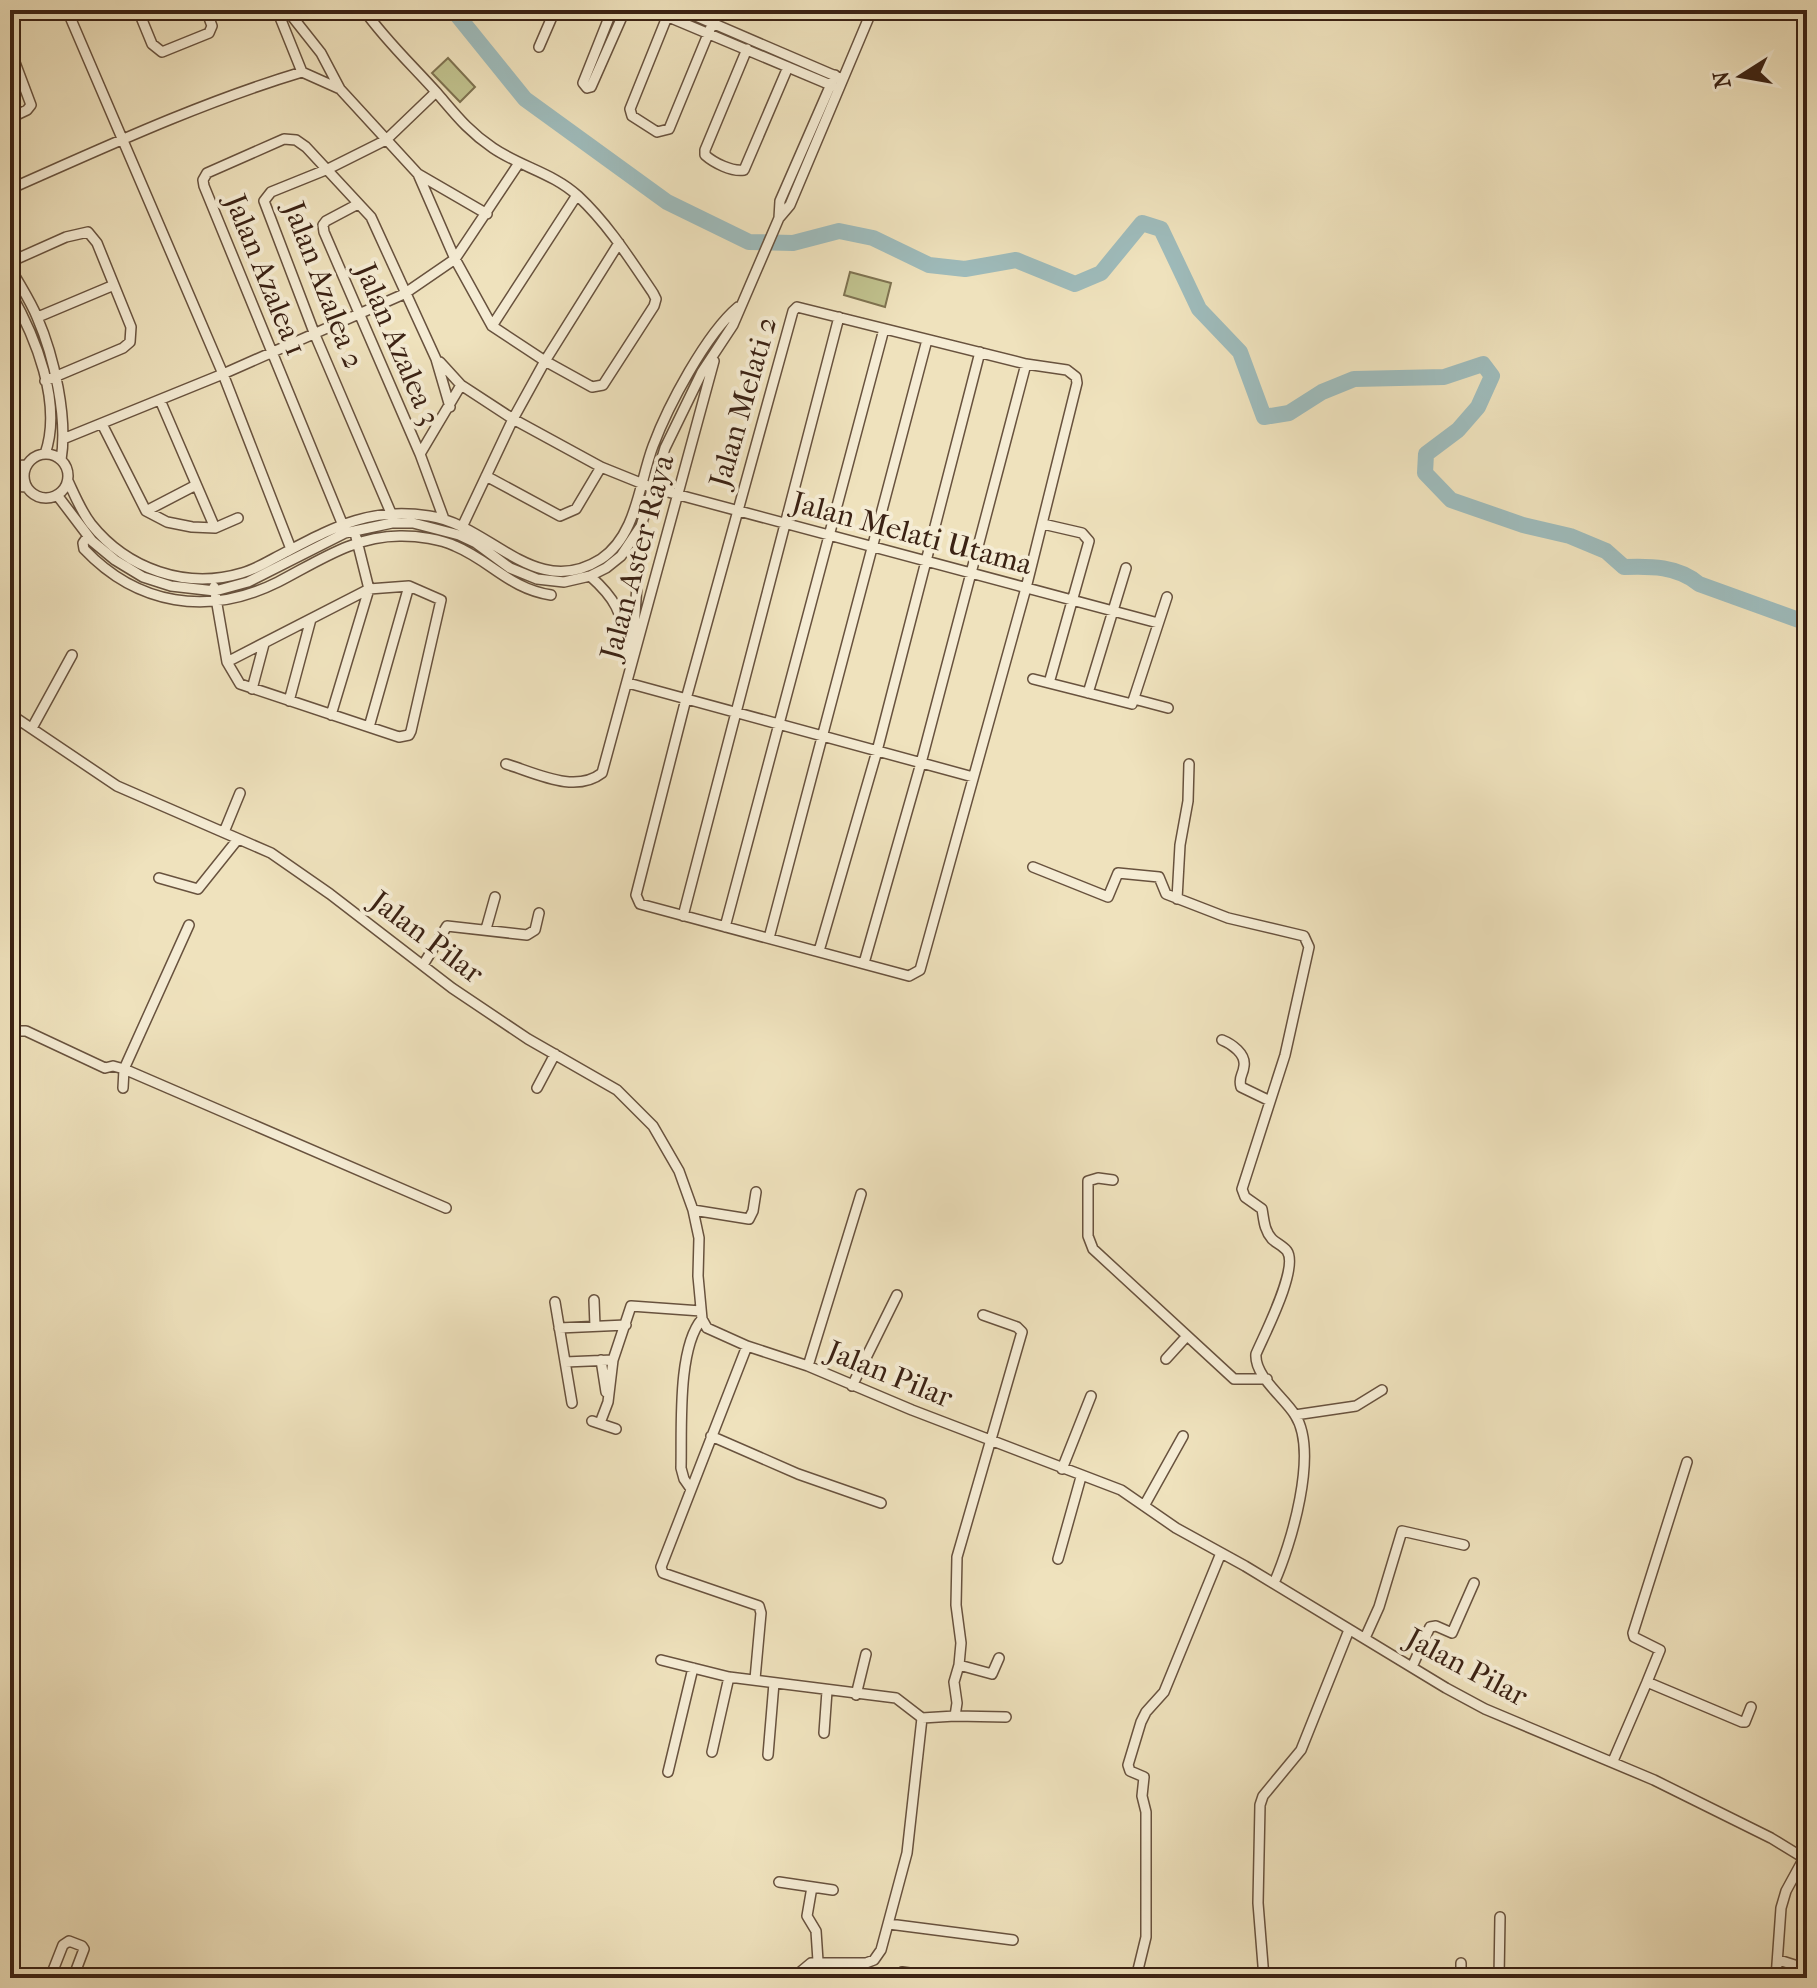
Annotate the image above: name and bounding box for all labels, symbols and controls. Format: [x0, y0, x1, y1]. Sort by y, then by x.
north arrow [1701, 36, 1781, 116]
text: N [1708, 69, 1737, 90]
street label: Jalan Azalea 1 [217, 187, 314, 361]
street label: Jalan Azalea 2 [275, 195, 371, 374]
street label: Jalan Azalea 3 [347, 256, 447, 430]
street label: Jalan Melati 2 [702, 313, 785, 493]
street label: Jalan Aster Raya [593, 450, 682, 665]
street label: Jalan Melati Utama [786, 484, 1037, 583]
street label: Jalan Pilar [362, 882, 490, 991]
street label: Jalan Pilar [820, 1333, 958, 1416]
street label: Jalan Pilar [1398, 1620, 1534, 1714]

